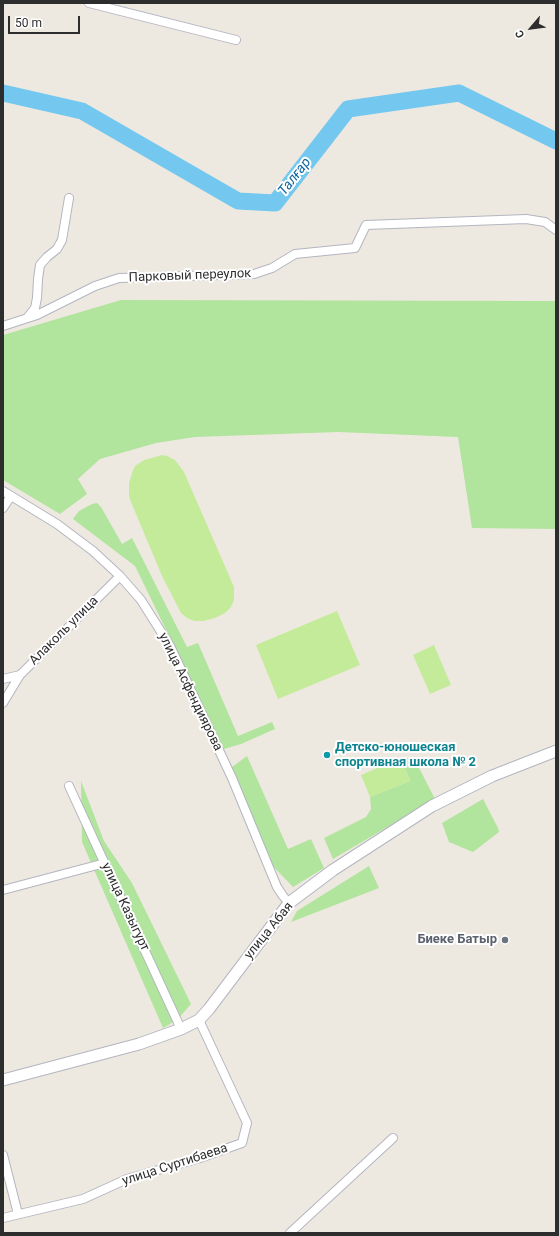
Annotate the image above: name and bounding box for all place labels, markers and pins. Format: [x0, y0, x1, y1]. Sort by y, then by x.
place label: Детско-юношеская спортивная школа № 2 [335, 740, 476, 771]
marker: Детско-юношеская спортивная школа № 2 [322, 750, 332, 760]
place label: Биеке Батыр [417, 932, 497, 948]
marker: Биеке Батыр [500, 935, 510, 945]

